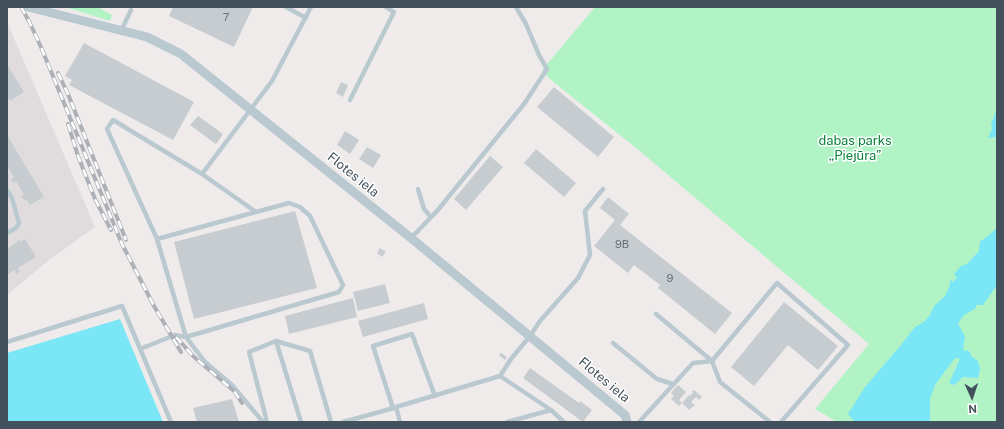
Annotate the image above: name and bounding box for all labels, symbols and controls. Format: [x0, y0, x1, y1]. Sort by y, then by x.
house number: 7 [223, 11, 229, 25]
park label: dabas parks „Piejūra” [818, 133, 892, 164]
street label: Flotes iela [324, 149, 382, 201]
house number: 9B [615, 238, 629, 252]
house number: 9 [667, 272, 673, 286]
street label: Flotes iela [575, 354, 633, 406]
north arrow [952, 377, 992, 417]
text: N [968, 403, 977, 415]

